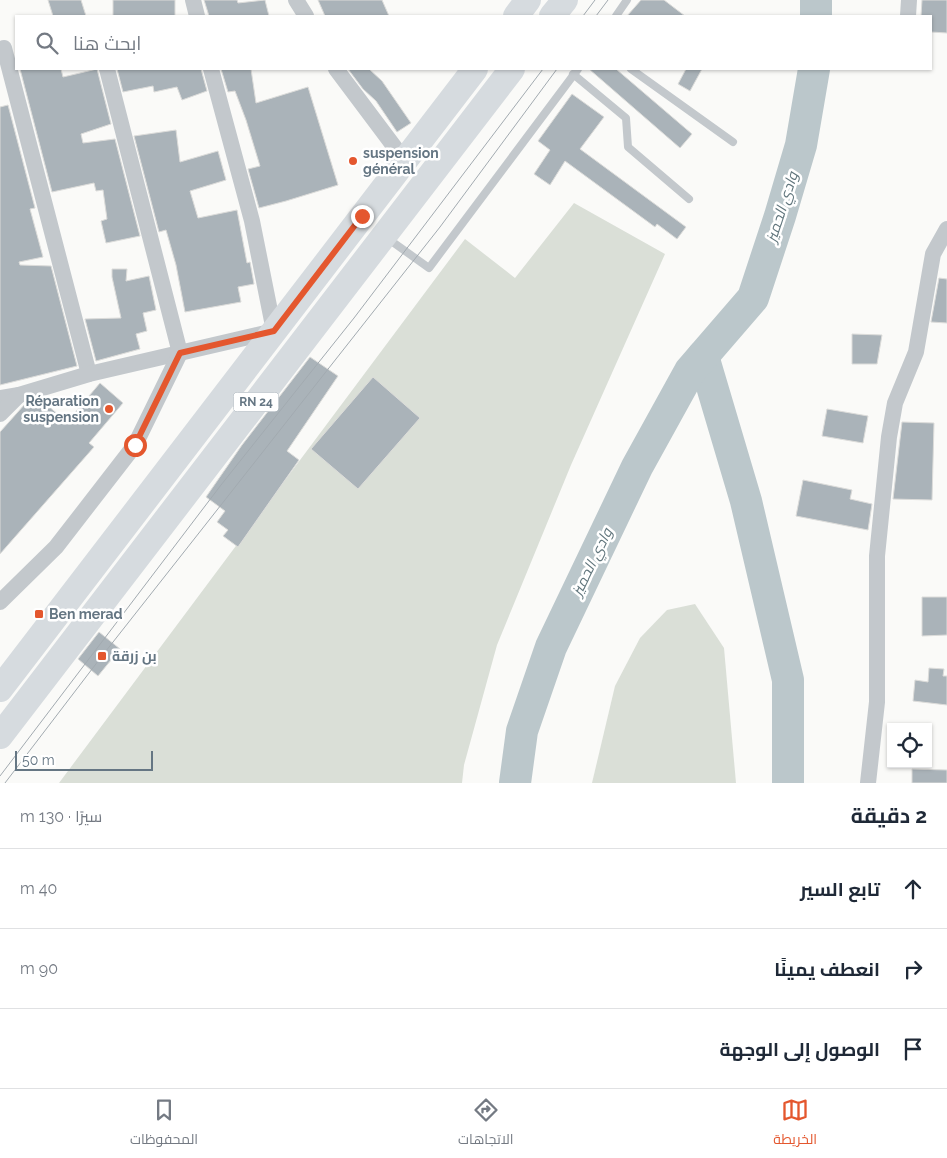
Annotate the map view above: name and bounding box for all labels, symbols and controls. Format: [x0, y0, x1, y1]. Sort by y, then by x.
search box [15, 15, 932, 70]
icon: search [33, 29, 61, 57]
text: ابحث هنا [73, 32, 141, 54]
place label: suspension général [363, 145, 439, 177]
marker: suspension général [347, 155, 359, 167]
water label: وادي الحميز [762, 169, 805, 247]
route end [351, 205, 374, 228]
road number: RN 24 [234, 392, 278, 412]
place label: Réparation suspension [23, 393, 99, 425]
marker: Réparation suspension [103, 403, 115, 415]
route start [124, 434, 147, 457]
water label: وادي الحميز [567, 525, 619, 602]
place label: Ben merad [49, 606, 123, 622]
marker: Ben merad [33, 608, 45, 620]
place label: بن زرقة [112, 648, 157, 665]
marker: بن زرقة [96, 650, 108, 662]
map controls [887, 723, 932, 768]
button: locate [887, 723, 932, 768]
scale bar [15, 748, 152, 771]
text: 50 m [22, 752, 55, 768]
text: 2 دقيقة [851, 803, 927, 828]
text: سيرًا · 130 m [20, 807, 102, 826]
icon: ahead [899, 875, 927, 903]
text: تابع السير [800, 878, 880, 900]
text: 40 m [20, 879, 57, 898]
icon: right [899, 955, 927, 983]
text: انعطف يمينًا [774, 958, 880, 980]
text: 90 m [20, 959, 58, 978]
icon: arrive [899, 1035, 927, 1063]
text: الوصول إلى الوجهة [720, 1038, 880, 1060]
tab: المحفوظات [130, 1096, 198, 1152]
tab: الاتجاهات [458, 1096, 513, 1152]
tab: الخريطة [773, 1096, 817, 1152]

